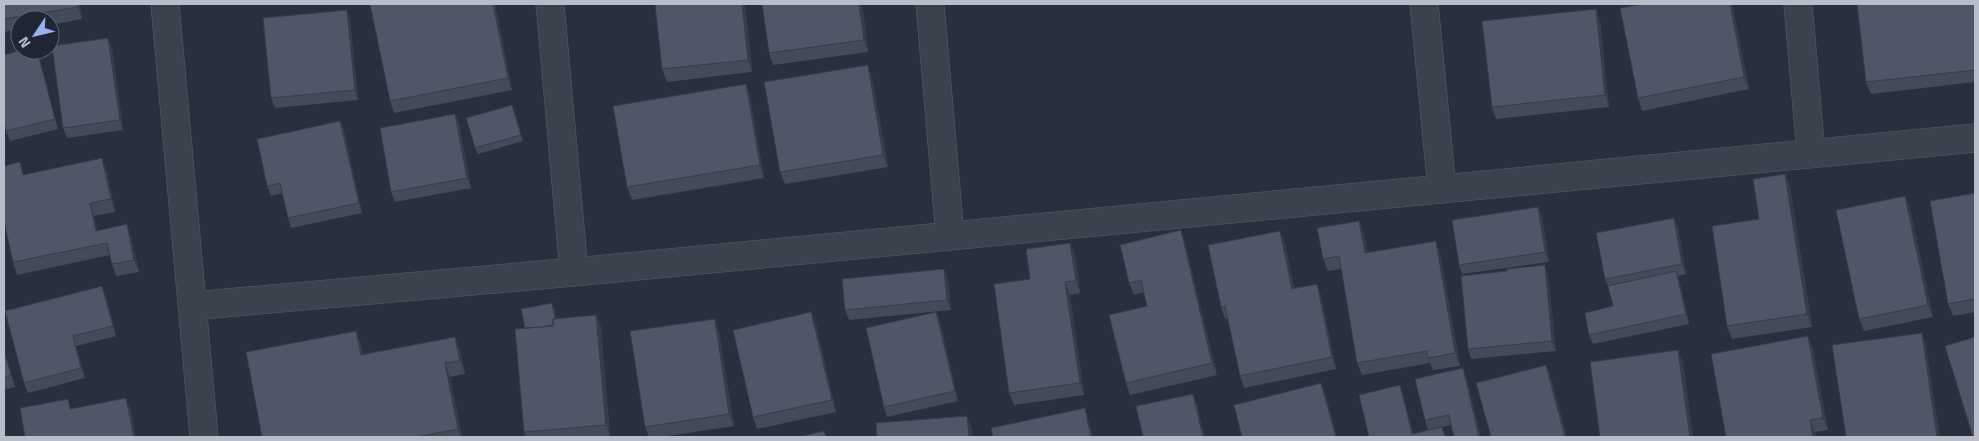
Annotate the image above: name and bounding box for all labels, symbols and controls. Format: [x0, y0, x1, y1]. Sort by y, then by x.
north arrow [10, 10, 60, 60]
text: N [13, 33, 35, 53]

